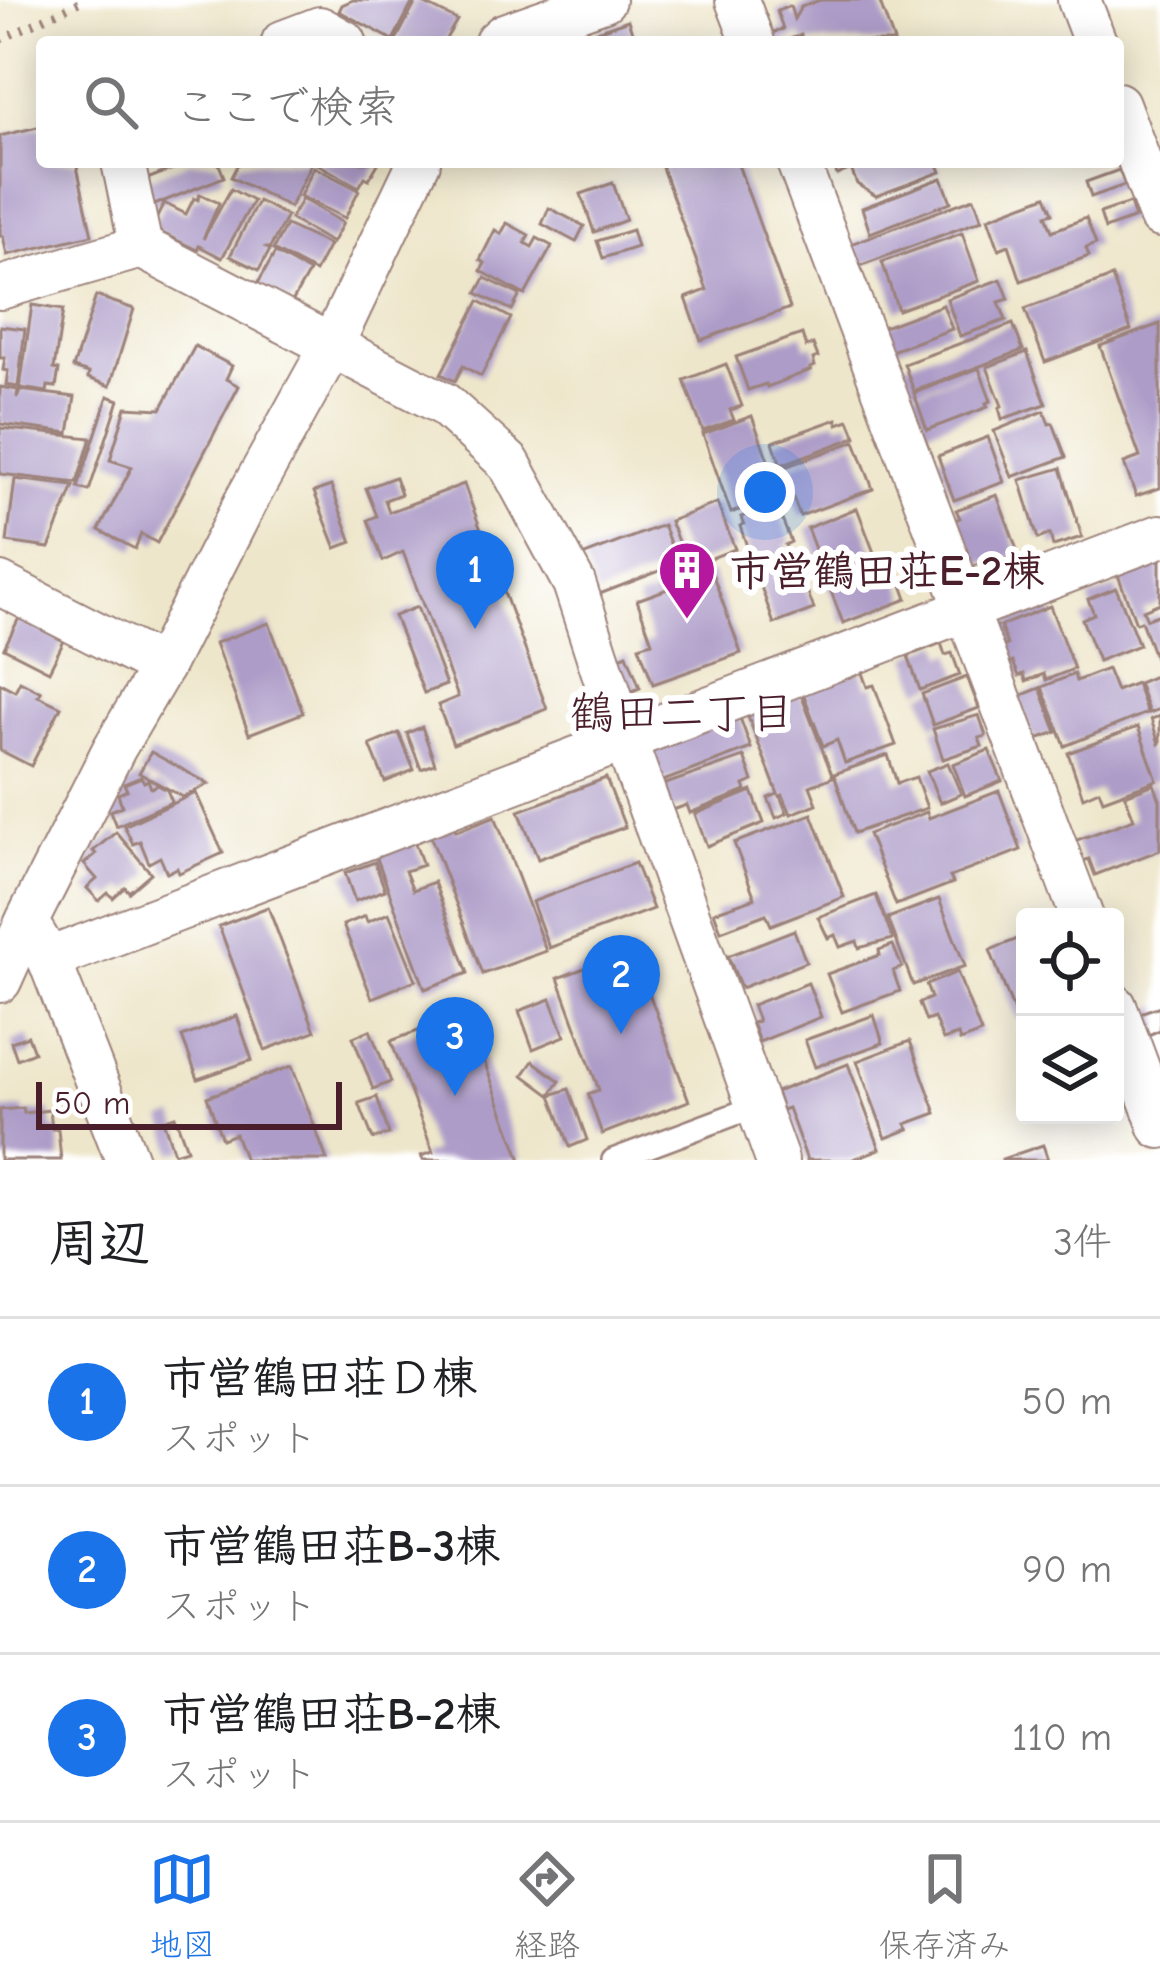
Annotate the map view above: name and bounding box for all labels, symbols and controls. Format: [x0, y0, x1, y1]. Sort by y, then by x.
search box [36, 36, 1124, 168]
icon: search [78, 69, 144, 135]
text: ここで検索 [174, 81, 399, 133]
your location [735, 462, 795, 522]
pin: 1 [436, 530, 514, 629]
building icon: 市営鶴田荘E-2棟 [656, 539, 718, 621]
place label: 市営鶴田荘E-2棟 [729, 547, 1044, 596]
district label: 鶴田二丁目 [569, 687, 795, 739]
map controls [1016, 908, 1124, 1124]
button: locate [1016, 908, 1124, 1016]
pin: 2 [582, 935, 660, 1034]
pin: 3 [416, 997, 494, 1096]
button: layers [1016, 1016, 1124, 1124]
scale bar [36, 1076, 342, 1129]
text: 50 m [54, 1084, 130, 1122]
text: 周辺 [48, 1214, 150, 1273]
text: 3件 [1053, 1220, 1112, 1265]
text: 市営鶴田荘Ｄ棟 [162, 1352, 477, 1404]
text: 1 [79, 1379, 95, 1424]
text: 50 m [1022, 1379, 1112, 1424]
text: スポット [162, 1416, 318, 1461]
text: 市営鶴田荘B-3棟 [162, 1520, 500, 1572]
text: 2 [77, 1547, 97, 1592]
text: 90 m [1022, 1547, 1112, 1592]
text: スポット [162, 1584, 318, 1629]
text: 市営鶴田荘B-2棟 [162, 1688, 500, 1740]
text: 3 [77, 1715, 97, 1760]
text: 110 m [1012, 1715, 1112, 1760]
text: スポット [162, 1752, 318, 1797]
tab: 地図 [149, 1846, 215, 1966]
tab: 経路 [514, 1846, 580, 1966]
tab: 保存済み [879, 1846, 1011, 1966]

